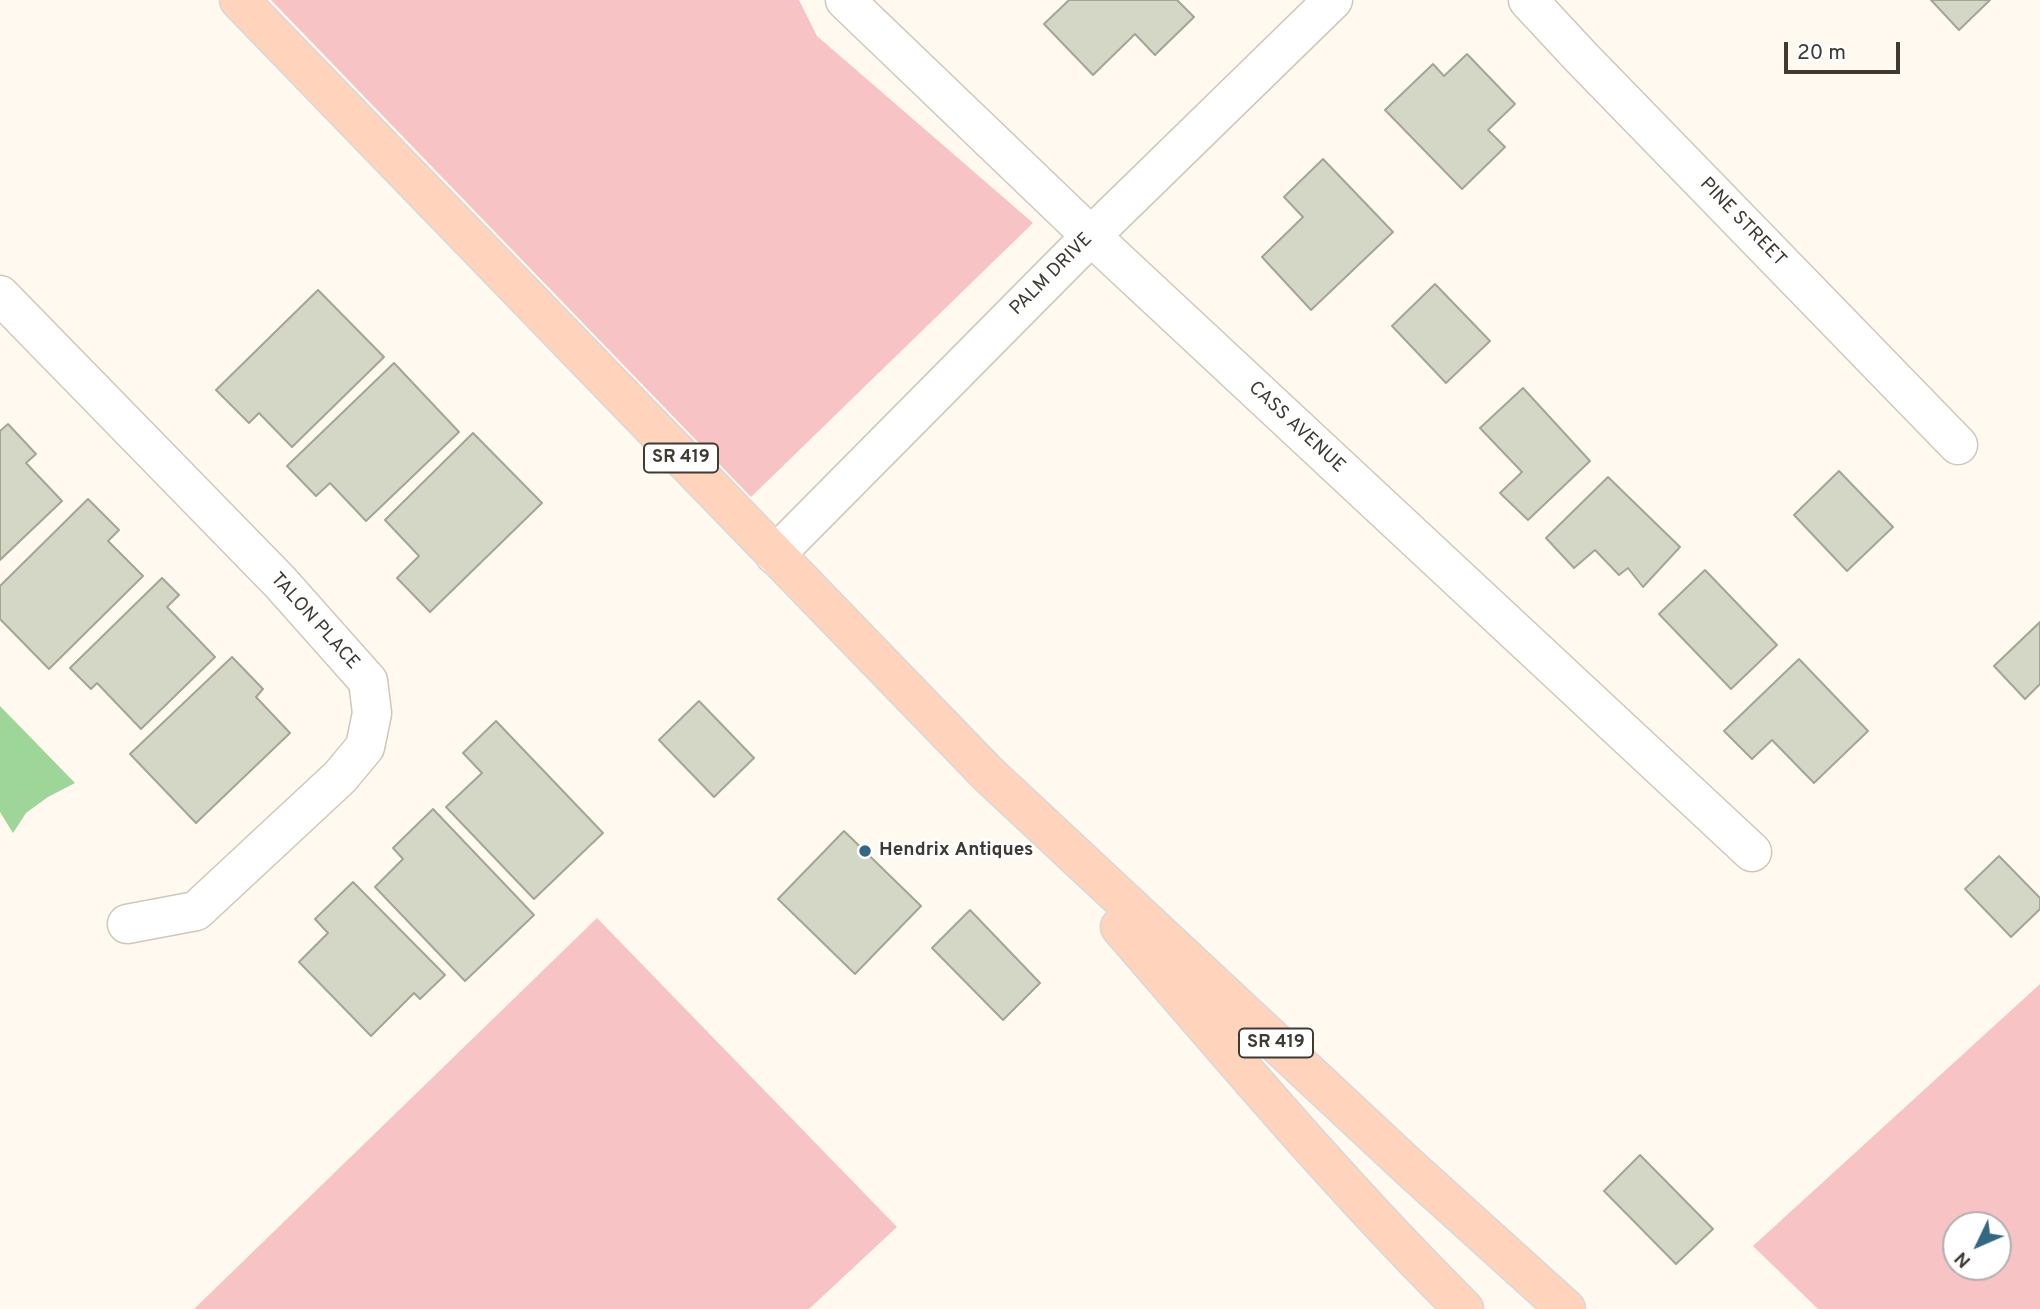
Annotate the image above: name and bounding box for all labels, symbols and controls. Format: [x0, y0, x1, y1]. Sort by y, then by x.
scale bar [1788, 28, 1904, 72]
text: 20 m [1797, 40, 1846, 67]
street label: PINE STREET [1694, 174, 1790, 272]
street label: PALM DRIVE [1006, 229, 1098, 321]
street label: CASS AVENUE [1243, 377, 1349, 479]
road number: SR 419 [644, 444, 718, 472]
street label: TALON PLACE [265, 569, 363, 675]
place label: Hendrix Antiques [879, 840, 1033, 862]
marker: Hendrix Antiques [857, 843, 873, 859]
road number: SR 419 [1239, 1028, 1313, 1058]
north arrow [1942, 1211, 2012, 1281]
text: N [1950, 1246, 1977, 1272]

